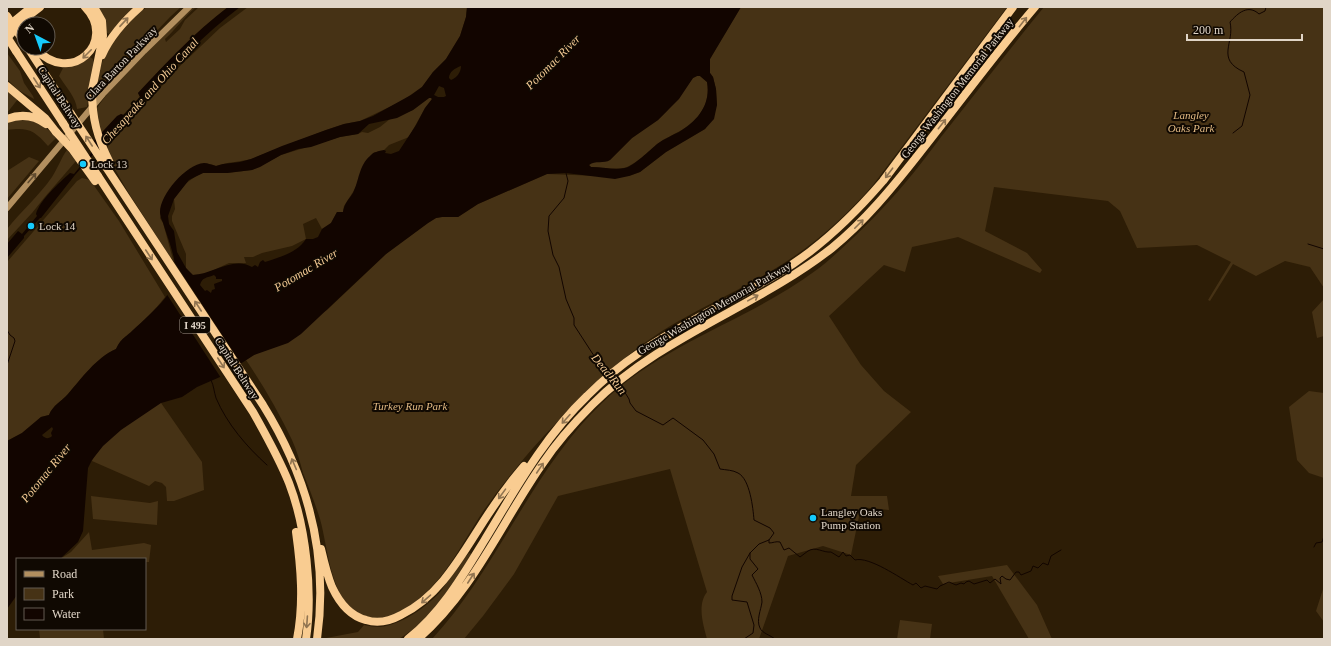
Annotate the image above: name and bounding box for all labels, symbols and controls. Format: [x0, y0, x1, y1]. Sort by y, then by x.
street label: George Washington Memorial Parkway [899, 15, 1016, 160]
north arrow [16, 16, 56, 56]
scale bar [1187, 16, 1302, 42]
one-way arrow [119, 17, 128, 27]
one-way arrow [1018, 17, 1027, 28]
text: N [23, 21, 36, 36]
street label: Clara Barton Parkway [83, 23, 160, 102]
text: 200 m [1193, 23, 1224, 37]
water label: Potomac River [522, 31, 584, 93]
water label: Chesapeake and Ohio Canal [99, 34, 202, 147]
one-way arrow [82, 49, 91, 59]
street label: Capital Beltway [36, 64, 85, 131]
one-way arrow [33, 78, 42, 89]
park label: Langley Oaks Park [1168, 109, 1215, 134]
one-way arrow [938, 119, 947, 130]
one-way arrow [84, 135, 92, 147]
place label: Lock 13 [91, 158, 128, 170]
marker: Lock 13 [78, 159, 88, 169]
one-way arrow [885, 167, 894, 178]
one-way arrow [28, 173, 37, 184]
one-way arrow [854, 219, 864, 229]
place label: Lock 14 [39, 220, 76, 232]
marker: Lock 14 [26, 221, 36, 231]
water label: Potomac River [271, 245, 341, 295]
one-way arrow [146, 249, 154, 261]
street label: George Washington Memorial Parkway [635, 259, 793, 357]
one-way arrow [747, 294, 759, 302]
one-way arrow [194, 301, 202, 312]
road number: I 495 [180, 317, 210, 333]
street label: Capital Beltway [213, 335, 262, 402]
water label: Dead Run [588, 350, 630, 397]
one-way arrow [217, 358, 225, 369]
park label: Turkey Run Park [373, 400, 448, 412]
one-way arrow [561, 413, 570, 424]
water label: Potomac River [17, 441, 74, 506]
one-way arrow [290, 458, 297, 470]
one-way arrow [536, 463, 544, 474]
one-way arrow [498, 488, 506, 499]
place label: Langley Oaks Pump Station [821, 506, 882, 531]
marker: Langley Oaks Pump Station [808, 513, 818, 523]
legend [16, 558, 146, 630]
text: Road [52, 567, 77, 581]
one-way arrow [468, 572, 476, 584]
text: Park [52, 587, 74, 601]
one-way arrow [420, 594, 431, 603]
text: Water [52, 607, 80, 621]
one-way arrow [304, 615, 311, 628]

